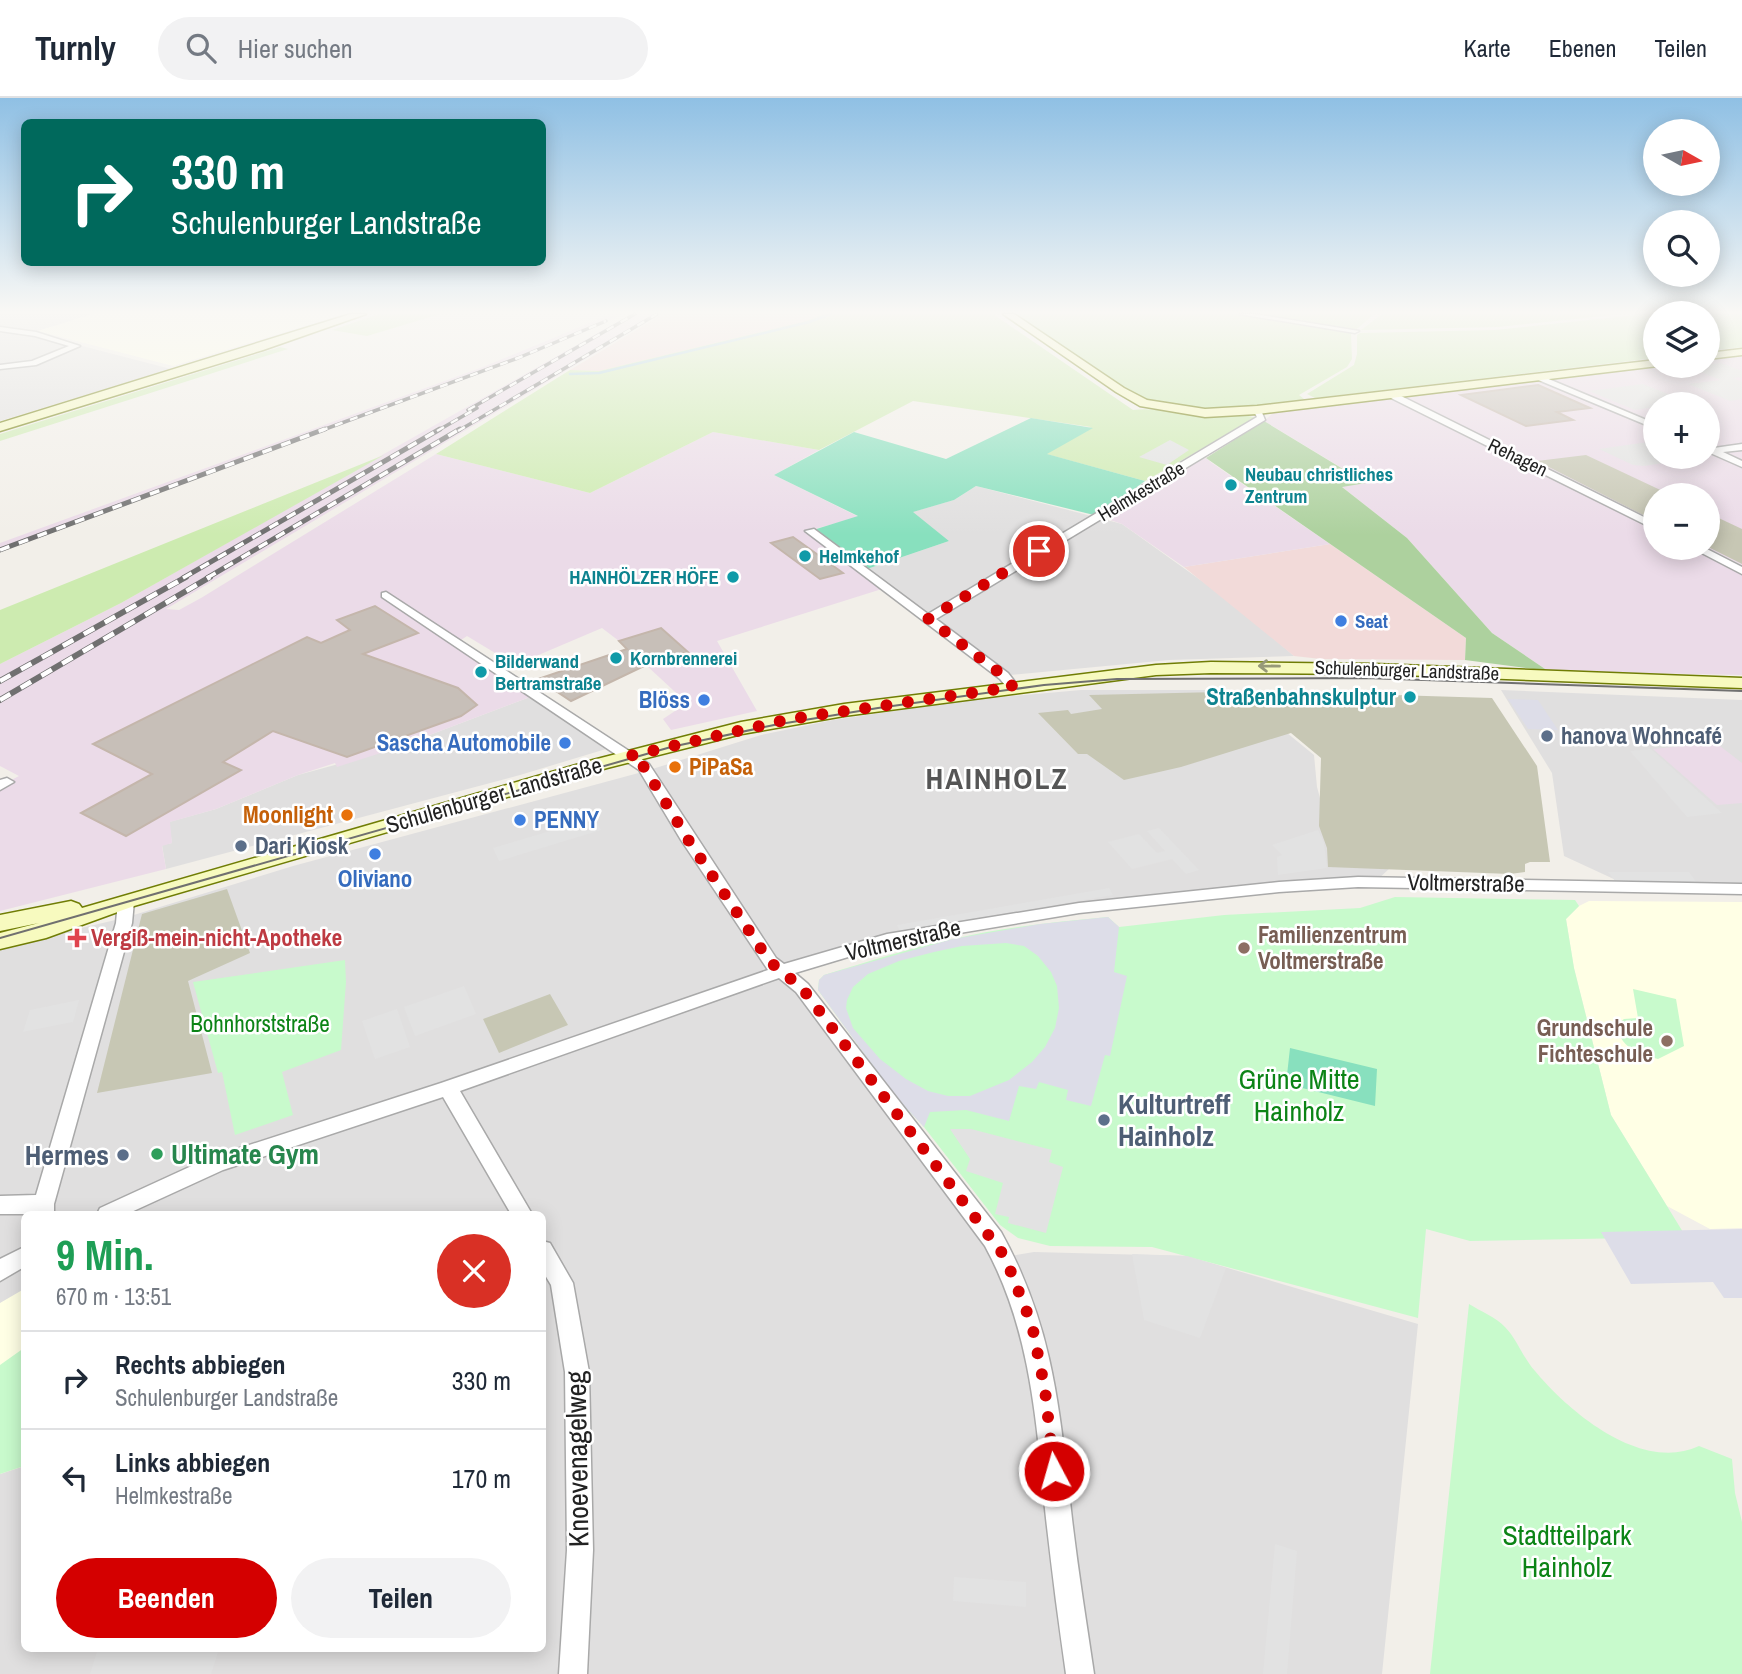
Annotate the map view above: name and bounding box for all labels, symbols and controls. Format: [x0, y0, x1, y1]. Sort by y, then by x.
search box [158, 17, 648, 80]
text: Turnly [35, 26, 116, 70]
icon: search [182, 29, 220, 67]
text: Hier suchen [238, 31, 353, 66]
text: Karte [1464, 32, 1511, 64]
text: Ebenen [1549, 32, 1616, 64]
text: Teilen [1654, 32, 1707, 64]
north arrow [1643, 119, 1720, 196]
map controls [1643, 119, 1720, 560]
text: 330 m [171, 138, 285, 204]
icon: right [56, 147, 147, 238]
text: Schulenburger Landstraße [171, 201, 482, 244]
button: search [1643, 210, 1720, 287]
button: layers [1643, 301, 1720, 378]
button: + [1643, 392, 1720, 469]
street label: Rehagen [1484, 431, 1552, 483]
street label: Helmkestraße [1093, 455, 1189, 527]
place label: Neubau christliches Zentrum [1245, 461, 1393, 509]
marker: Neubau christliches Zentrum [1223, 477, 1239, 493]
button: − [1643, 483, 1720, 560]
pin [1009, 521, 1069, 581]
icon: arrive [1020, 532, 1058, 570]
place label: Helmkehof [819, 543, 899, 569]
marker: Helmkehof [797, 548, 813, 564]
place label: HAINHÖLZER HÖFE [569, 564, 719, 590]
marker: HAINHÖLZER HÖFE [725, 569, 741, 585]
place label: Seat [1355, 608, 1388, 634]
marker: Seat [1333, 613, 1349, 629]
place label: Kornbrennerei [630, 645, 737, 671]
place label: Bilderwand Bertramstraße [495, 648, 602, 696]
marker: Kornbrennerei [608, 650, 624, 666]
street label: Schulenburger Landstraße [1314, 654, 1500, 686]
one-way arrow [1258, 660, 1281, 673]
marker: Bilderwand Bertramstraße [473, 664, 489, 680]
place label: Straßenbahnskulptur [1206, 681, 1397, 712]
place label: Blöss [639, 684, 690, 715]
marker: Straßenbahnskulptur [1402, 689, 1418, 705]
marker: Blöss [696, 692, 712, 708]
place label: hanova Wohncafé [1561, 720, 1722, 751]
place label: Sascha Automobile [377, 727, 551, 758]
marker: hanova Wohncafé [1539, 728, 1555, 744]
marker: Sascha Automobile [557, 735, 573, 751]
street label: Schulenburger Landstraße [382, 749, 605, 840]
place label: PiPaSa [689, 751, 753, 782]
district label: HAINHOLZ [925, 758, 1069, 798]
marker: PiPaSa [667, 759, 683, 775]
place label: Moonlight [243, 799, 333, 830]
place label: PENNY [534, 804, 599, 835]
marker: Moonlight [339, 807, 355, 823]
marker: PENNY [512, 812, 528, 828]
place label: Dari Kiosk [255, 830, 349, 861]
marker: Dari Kiosk [233, 838, 249, 854]
marker: Oliviano [367, 846, 383, 862]
place label: Oliviano [338, 863, 412, 894]
street label: Voltmerstraße [1407, 866, 1525, 899]
street label: Voltmerstraße [842, 911, 964, 968]
place label: Familienzentrum Voltmerstraße [1258, 919, 1407, 976]
place label: Vergiß-mein-nicht-Apotheke [91, 922, 342, 953]
marker: Vergiß-mein-nicht-Apotheke [69, 930, 85, 946]
marker: Familienzentrum Voltmerstraße [1236, 940, 1252, 956]
park label: Bohnhorststraße [190, 1008, 330, 1039]
place label: Grundschule Fichteschule [1537, 1012, 1653, 1069]
marker: Grundschule Fichteschule [1659, 1033, 1675, 1049]
park label: Grüne Mitte Hainholz [1238, 1060, 1360, 1130]
place label: Kulturtreff Hainholz [1118, 1085, 1231, 1155]
marker: Kulturtreff Hainholz [1096, 1112, 1112, 1128]
place label: Ultimate Gym [171, 1135, 319, 1173]
place label: Hermes [25, 1136, 109, 1174]
marker: Ultimate Gym [149, 1146, 165, 1162]
marker: Hermes [115, 1147, 131, 1163]
text: 9 Min. [56, 1227, 154, 1283]
button: close [437, 1234, 511, 1308]
text: 670 m · 13:51 [56, 1281, 171, 1312]
text: Rechts abbiegen [115, 1347, 286, 1382]
icon: right [56, 1361, 94, 1399]
text: 330 m [452, 1363, 511, 1398]
street label: Knoevenagelweg [556, 1370, 598, 1547]
text: Schulenburger Landstraße [115, 1382, 338, 1413]
position arrow [1017, 1434, 1091, 1508]
text: Links abbiegen [115, 1445, 270, 1480]
icon: left [56, 1459, 94, 1497]
text: 170 m [452, 1461, 511, 1496]
text: Helmkestraße [115, 1480, 232, 1511]
park label: Stadtteilpark Hainholz [1503, 1516, 1632, 1586]
button: Beenden [56, 1558, 277, 1638]
button: Teilen [291, 1558, 511, 1638]

